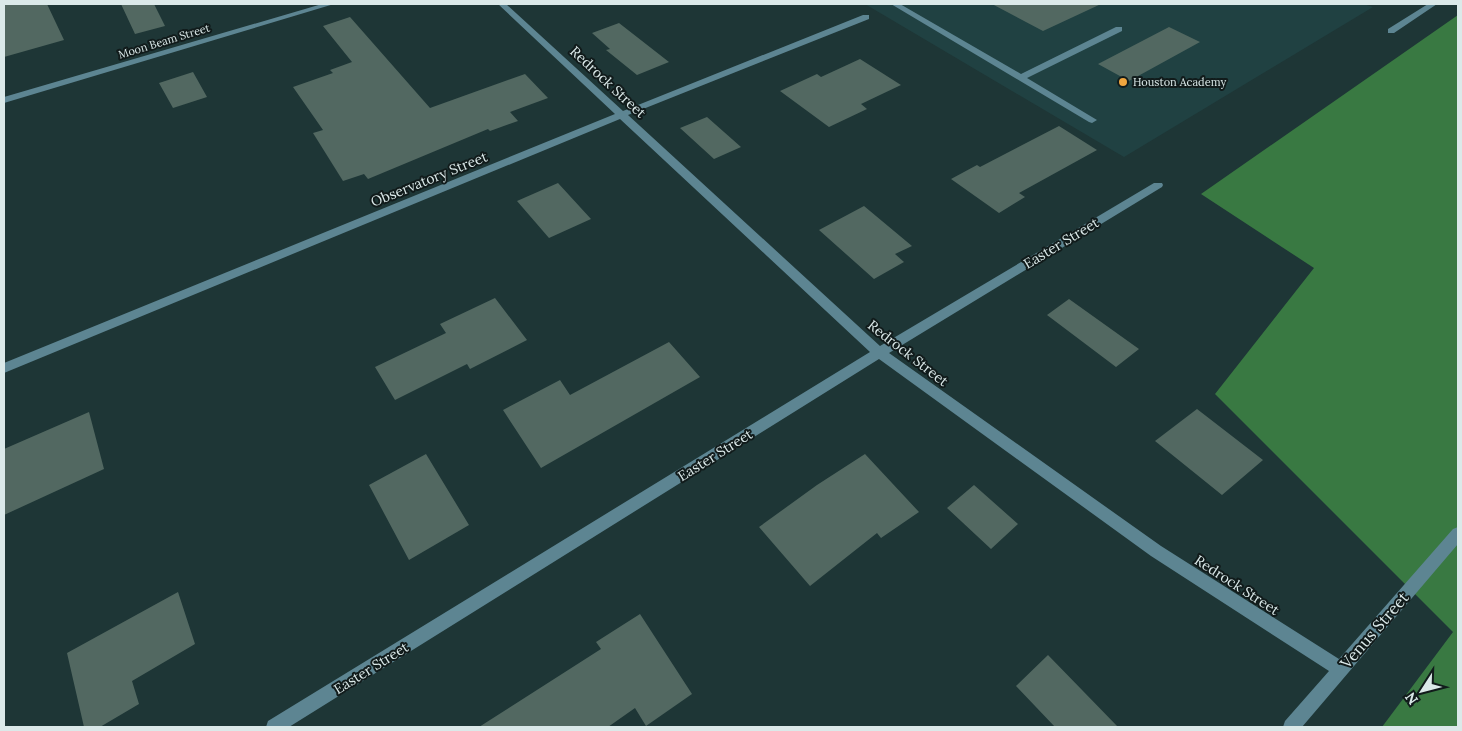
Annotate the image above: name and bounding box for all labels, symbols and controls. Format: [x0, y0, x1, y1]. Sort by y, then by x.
street label: Moon Beam Street [117, 20, 212, 62]
street label: Redrock Street [566, 42, 650, 122]
place label: Houston Academy [1133, 75, 1226, 89]
marker: Houston Academy [1117, 76, 1129, 88]
street label: Observatory Street [368, 147, 490, 211]
street label: Easter Street [1020, 213, 1102, 273]
street label: Redrock Street [864, 316, 952, 390]
street label: Easter Street [674, 425, 756, 485]
street label: Redrock Street [1191, 551, 1283, 619]
street label: Venus Street [1335, 587, 1413, 673]
street label: Easter Street [330, 638, 412, 698]
north arrow [1397, 666, 1447, 716]
text: N [1401, 689, 1422, 708]

